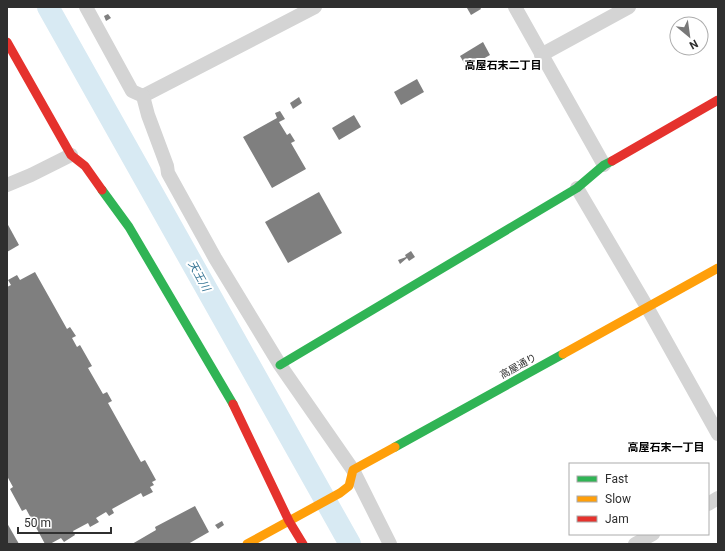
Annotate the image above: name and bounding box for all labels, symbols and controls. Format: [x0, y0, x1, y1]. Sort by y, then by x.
north arrow [669, 16, 709, 56]
text: N [687, 37, 700, 52]
district label: 高屋石末二丁目 [465, 59, 542, 72]
water label: 天王川 [185, 258, 213, 294]
street label: 高屋通り [498, 351, 538, 381]
district label: 高屋石末一丁目 [628, 441, 705, 454]
legend [569, 463, 709, 535]
text: Fast [605, 472, 628, 486]
text: Slow [605, 492, 631, 506]
scale bar [18, 509, 111, 535]
text: Jam [605, 512, 629, 526]
text: 50 m [24, 516, 51, 530]

